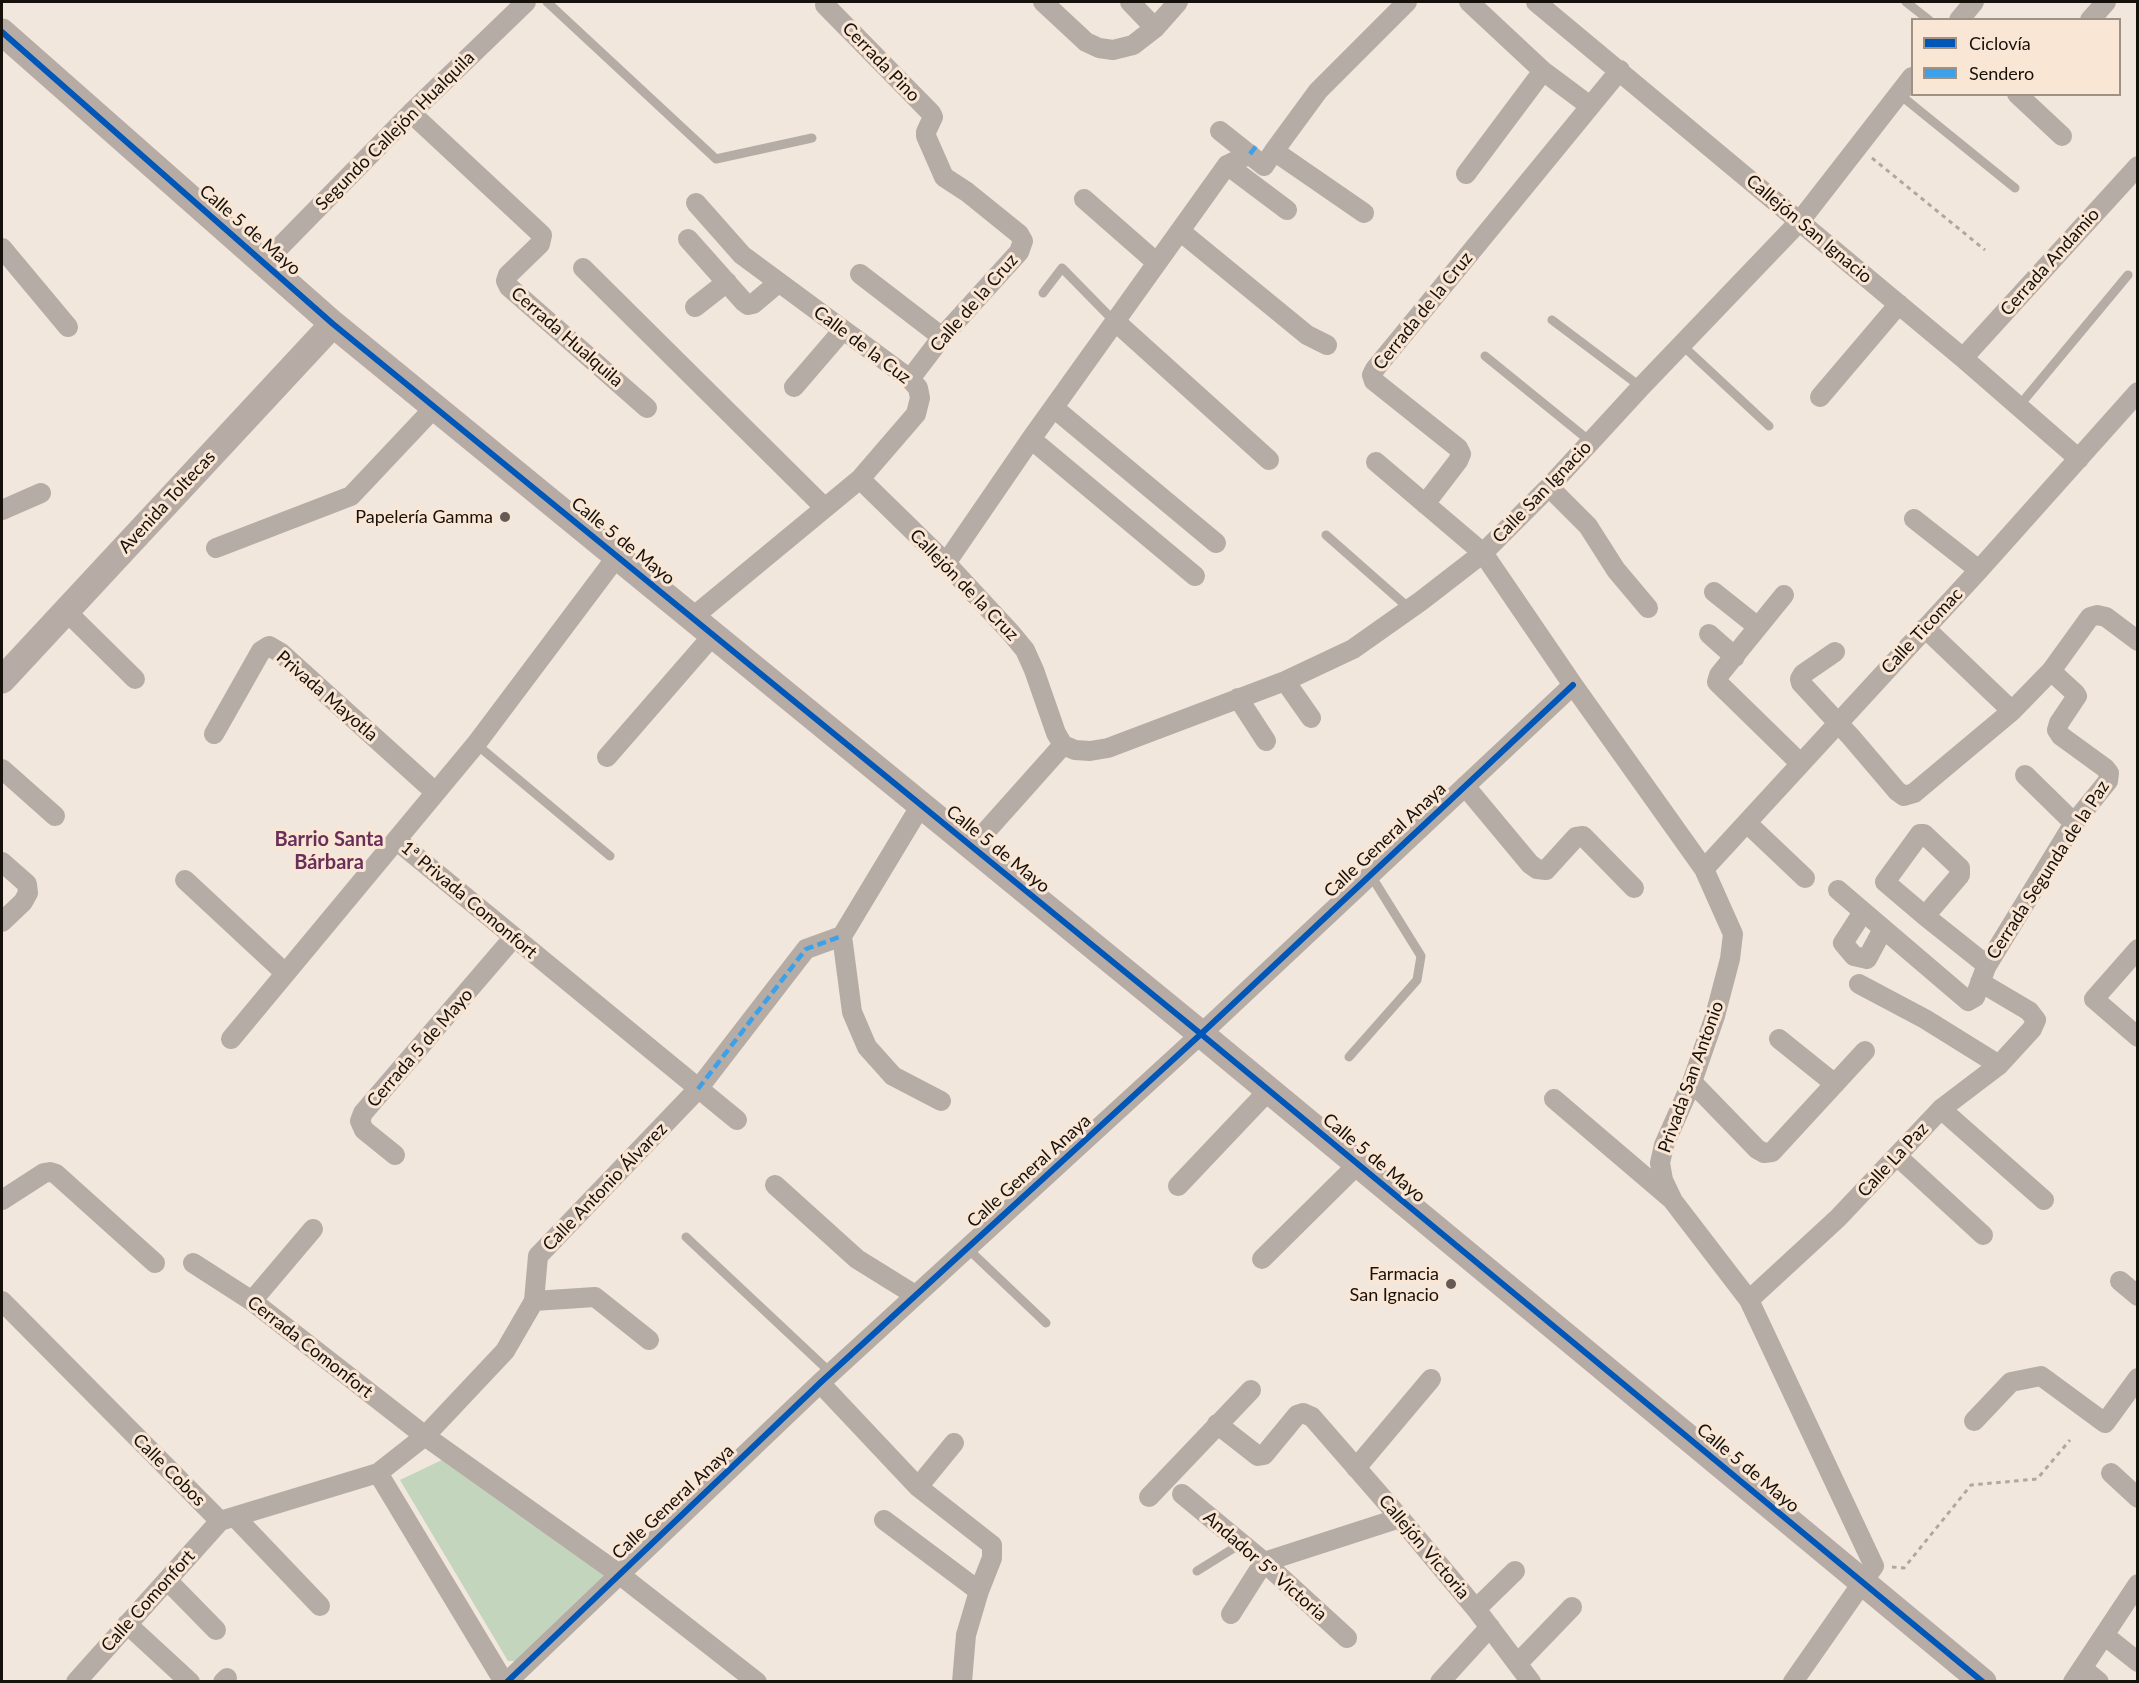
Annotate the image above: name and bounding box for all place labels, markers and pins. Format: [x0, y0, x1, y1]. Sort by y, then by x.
place label: Papelería Gamma [355, 506, 493, 528]
marker: Papelería Gamma [498, 510, 512, 524]
place label: Farmacia San Ignacio [1350, 1263, 1439, 1306]
marker: Farmacia San Ignacio [1444, 1277, 1458, 1291]

